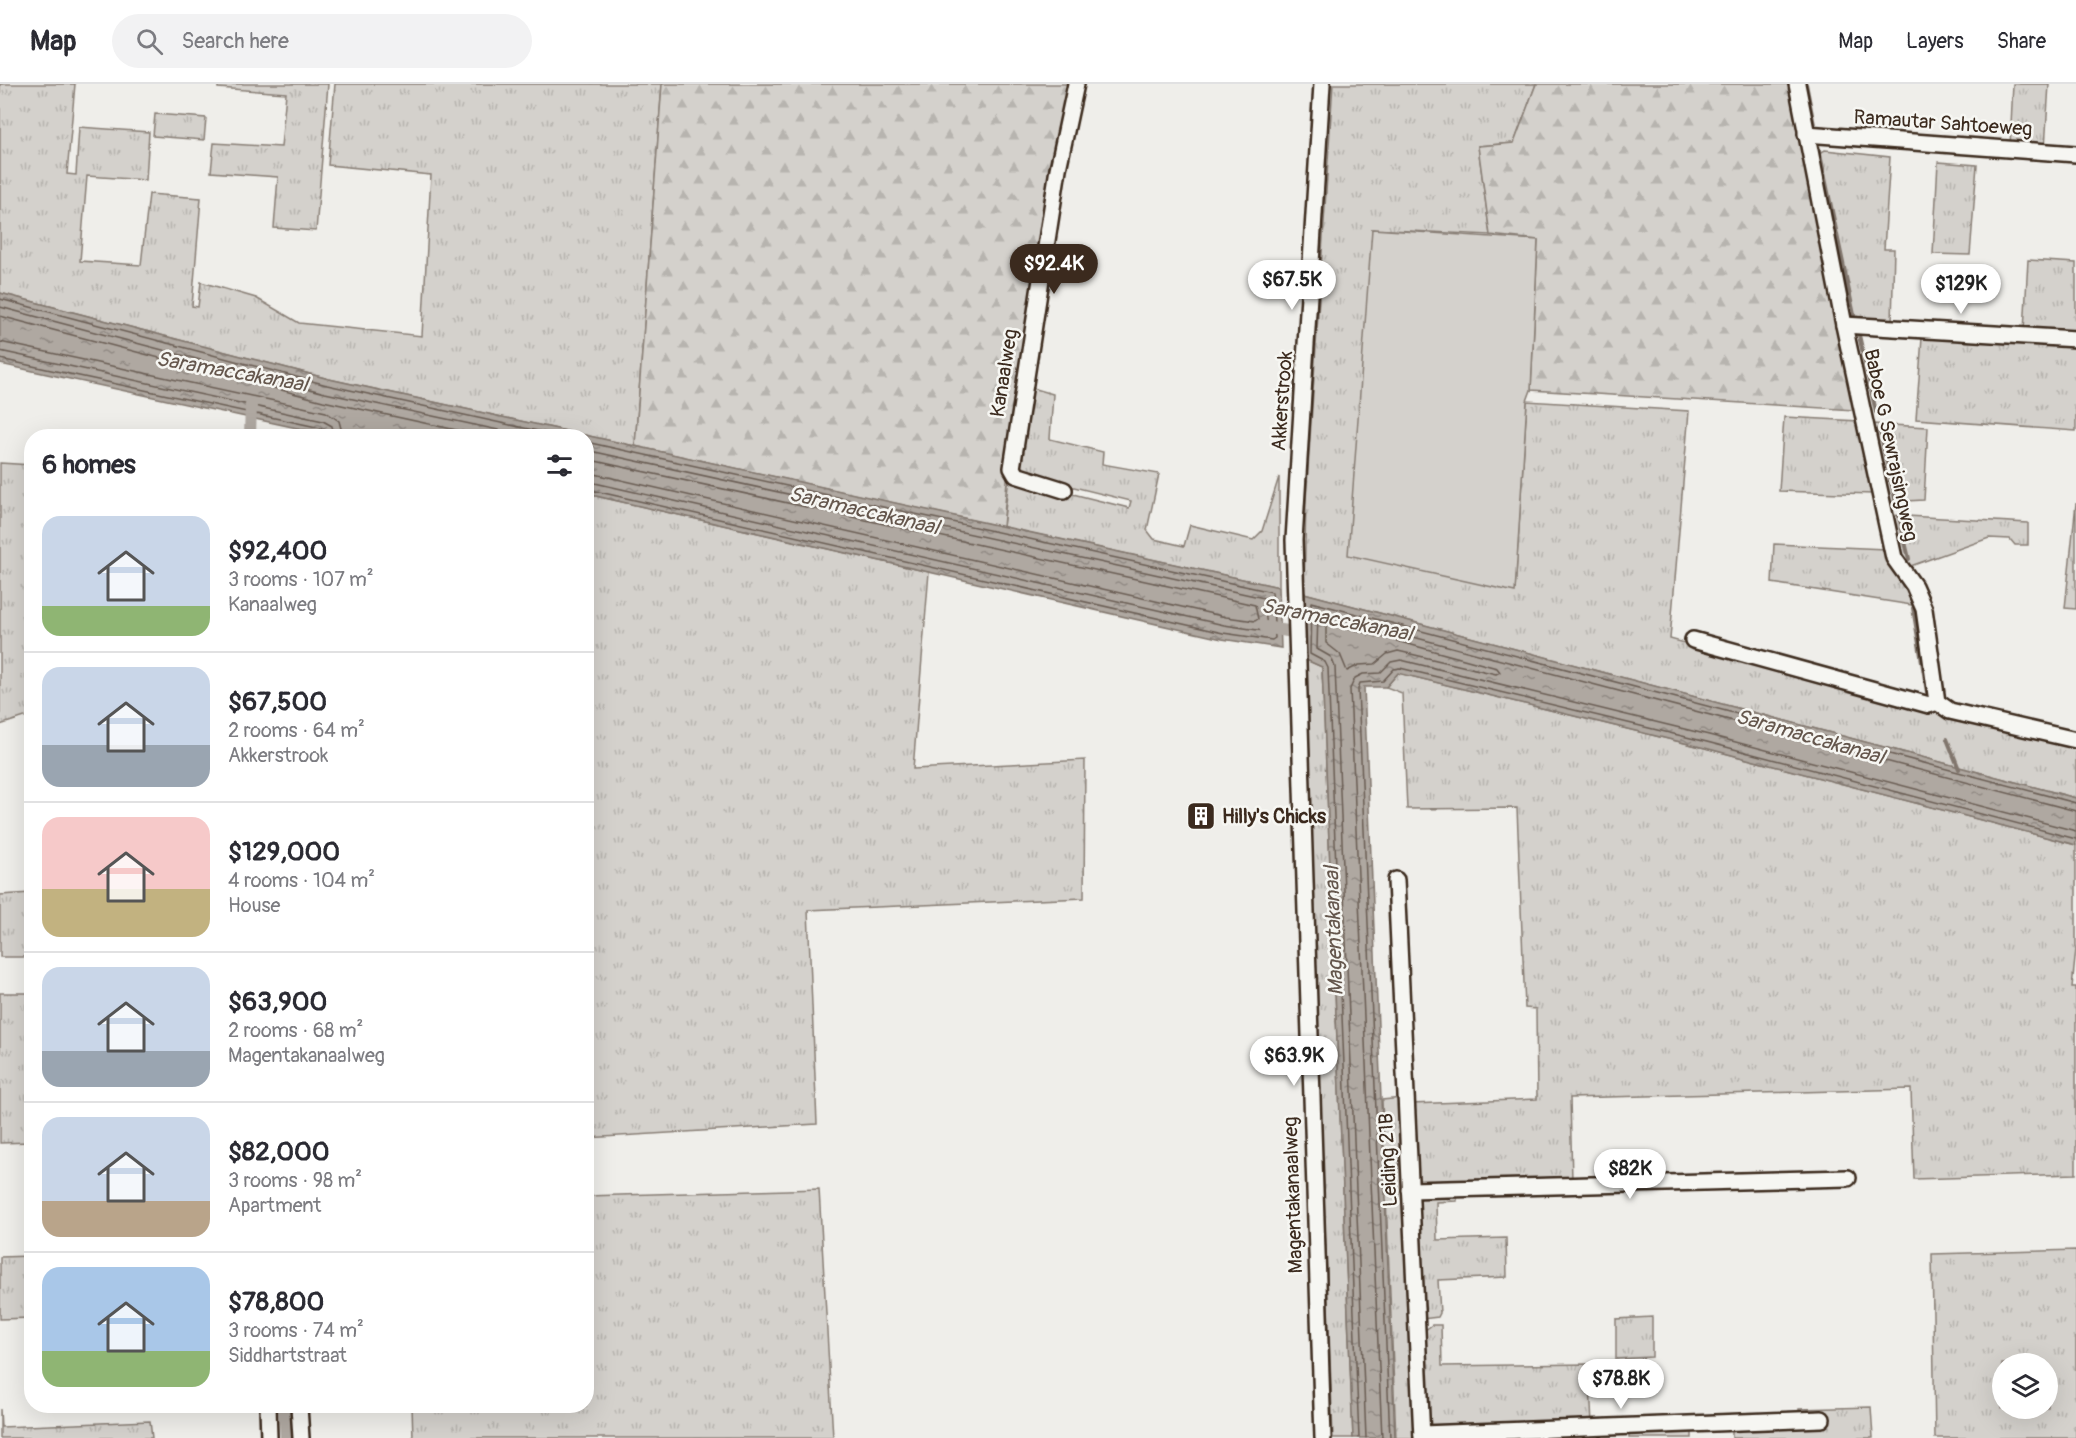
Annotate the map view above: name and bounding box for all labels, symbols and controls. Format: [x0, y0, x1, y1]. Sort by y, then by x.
search box [112, 14, 532, 68]
text: Map [30, 24, 76, 59]
icon: search [133, 25, 166, 58]
text: Search here [181, 27, 289, 55]
text: Map [1838, 28, 1873, 55]
text: Layers [1906, 28, 1964, 55]
text: Share [1997, 28, 2046, 55]
street label: Ramautar Sahtoeweg [1853, 104, 2033, 142]
pin: $92.4K [1005, 244, 1103, 295]
text: $92.4K [1024, 251, 1084, 276]
pin: $67.5K [1243, 260, 1341, 311]
pin: $129K [1919, 264, 2003, 315]
text: $67.5K [1262, 267, 1322, 292]
text: $129K [1935, 271, 1987, 296]
street label: Kanaalweg [985, 327, 1023, 419]
water label: Saramaccakanaal [154, 345, 312, 399]
street label: Baboe G Sewrajsingweg [1858, 346, 1924, 544]
street label: Akkerstrook [1266, 349, 1298, 452]
text: 6 homes [42, 449, 136, 481]
icon: filters [543, 449, 576, 482]
water label: Saramaccakanaal [786, 481, 944, 542]
text: $92,400 [228, 535, 327, 567]
icon: home [90, 540, 162, 612]
text: 3 rooms · 107 m² [228, 567, 374, 592]
text: Kanaalweg [228, 592, 317, 617]
water label: Saramaccakanaal [1259, 592, 1417, 648]
text: $67,500 [228, 686, 327, 718]
icon: home [90, 691, 162, 763]
water label: Saramaccakanaal [1733, 703, 1889, 772]
text: 2 rooms · 64 m² [228, 718, 365, 743]
text: Akkerstrook [228, 743, 328, 768]
building icon: Hilly's Chicks [1185, 800, 1217, 832]
place label: Hilly's Chicks [1222, 804, 1326, 829]
text: $129,000 [228, 836, 340, 868]
icon: home [90, 841, 162, 913]
water label: Magentakanaal [1318, 864, 1350, 996]
text: 4 rooms · 104 m² [228, 868, 375, 893]
text: House [228, 893, 280, 918]
text: $63,900 [228, 986, 327, 1018]
icon: home [90, 991, 162, 1063]
text: 2 rooms · 68 m² [228, 1018, 363, 1043]
pin: $63.9K [1245, 1036, 1343, 1087]
text: Magentakanaalweg [228, 1043, 385, 1068]
text: $63.9K [1264, 1043, 1324, 1068]
street label: Leiding 21B [1373, 1112, 1403, 1208]
street label: Magentakanaalweg [1278, 1116, 1308, 1274]
text: $82,000 [228, 1136, 330, 1168]
icon: home [90, 1141, 162, 1213]
pin: $82K [1594, 1149, 1666, 1200]
text: $82K [1608, 1156, 1652, 1181]
text: 3 rooms · 98 m² [228, 1168, 362, 1193]
text: Apartment [228, 1193, 321, 1218]
text: $78,800 [228, 1286, 324, 1318]
icon: home [90, 1291, 162, 1363]
text: 3 rooms · 74 m² [228, 1318, 364, 1343]
text: Siddhartstraat [228, 1343, 347, 1368]
map controls [1992, 1353, 2058, 1419]
button: layers [1992, 1353, 2058, 1419]
pin: $78.8K [1572, 1359, 1670, 1410]
text: $78.8K [1592, 1366, 1650, 1391]

